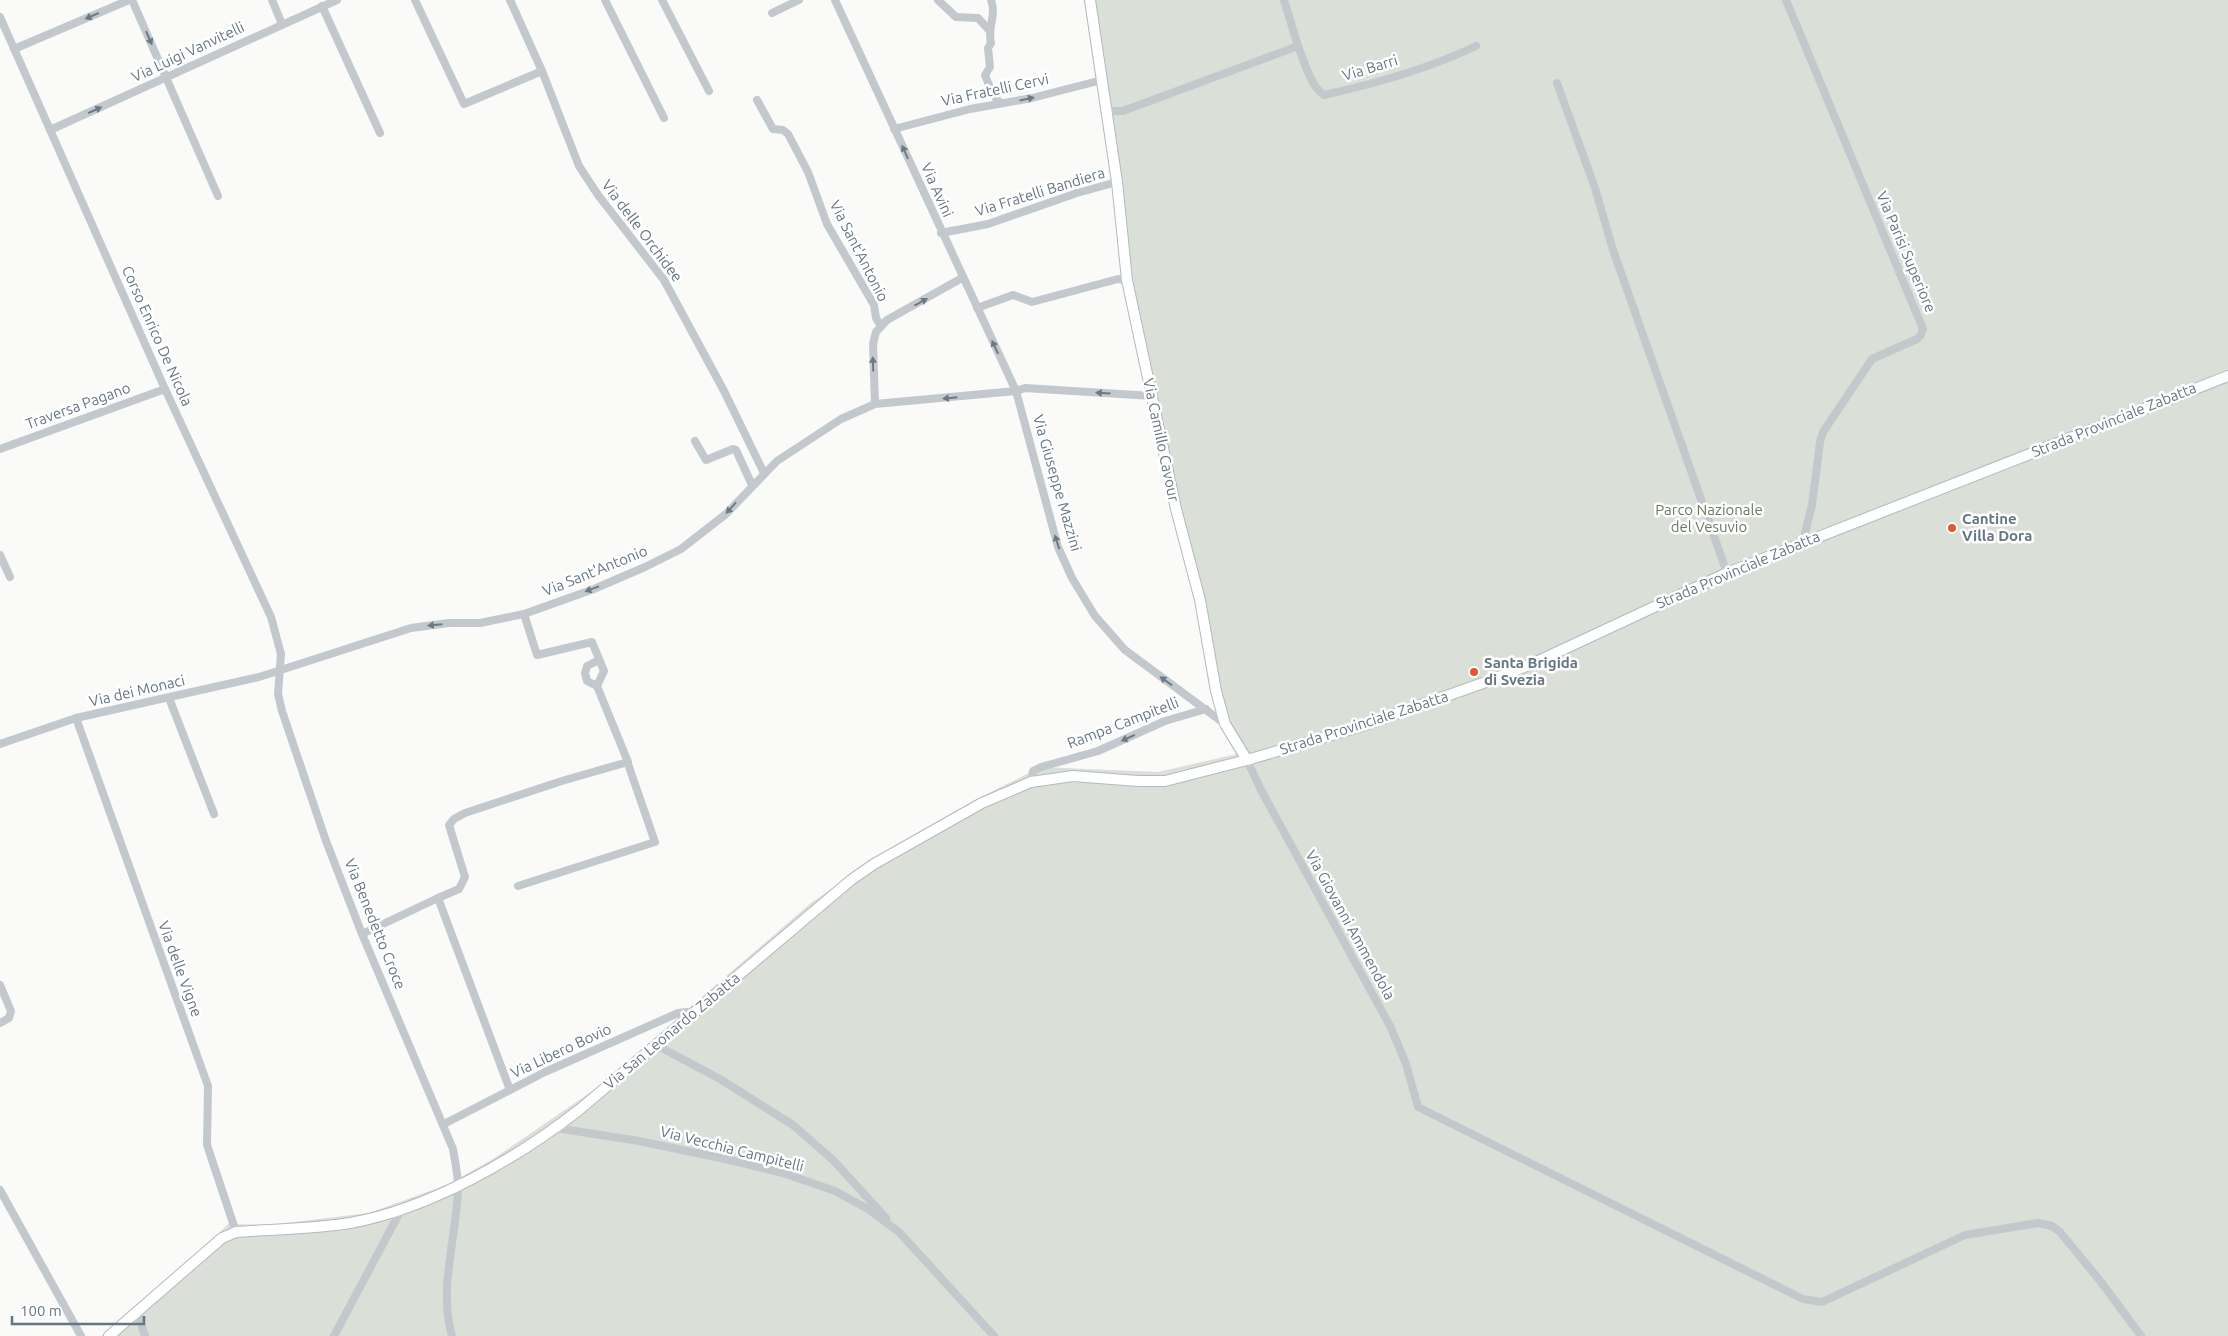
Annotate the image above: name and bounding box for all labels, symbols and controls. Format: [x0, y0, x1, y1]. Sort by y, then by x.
one-way arrow [85, 13, 99, 21]
street label: Via Luigi Vanvitelli [129, 18, 247, 85]
one-way arrow [146, 31, 154, 45]
street label: Via Barri [1340, 51, 1400, 84]
street label: Via Fratelli Cervi [940, 70, 1050, 109]
one-way arrow [1019, 94, 1035, 102]
one-way arrow [88, 105, 102, 113]
one-way arrow [900, 145, 908, 159]
street label: Via Avini [918, 160, 957, 220]
street label: Via Fratelli Bandiera [973, 164, 1107, 219]
street label: Via delle Orchidee [599, 176, 686, 285]
street label: Via Parisi Superiore [1873, 189, 1940, 315]
street label: Via Sant'Antonio [827, 197, 892, 304]
street label: Corso Enrico De Nicola [119, 263, 196, 409]
one-way arrow [914, 297, 928, 306]
one-way arrow [990, 340, 998, 354]
one-way arrow [869, 356, 877, 372]
street label: Via Camillo Cavour [1140, 377, 1183, 503]
street label: Traversa Pagano [23, 379, 133, 432]
street label: Strada Provinciale Zabatta [2029, 379, 2199, 460]
one-way arrow [1095, 388, 1111, 396]
one-way arrow [942, 394, 958, 402]
street label: Via Giuseppe Mazzini [1030, 413, 1085, 553]
park label: Parco Nazionale del Vesuvio [1655, 501, 1763, 535]
one-way arrow [725, 502, 737, 514]
place label: Cantine Villa Dora [1962, 510, 2032, 544]
marker: Cantine Villa Dora [1946, 522, 1958, 534]
street label: Strada Provinciale Zabatta [1653, 527, 1822, 612]
one-way arrow [1053, 535, 1061, 550]
street label: Via Sant'Antonio [540, 542, 650, 599]
one-way arrow [585, 586, 599, 594]
one-way arrow [427, 621, 443, 629]
place label: Santa Brigida di Svezia [1484, 654, 1578, 688]
marker: Santa Brigida di Svezia [1468, 666, 1480, 678]
street label: Via dei Monaci [87, 671, 186, 710]
one-way arrow [1160, 676, 1173, 686]
street label: Strada Provinciale Zabatta [1277, 687, 1450, 758]
street label: Rampa Campitelli [1065, 693, 1181, 752]
one-way arrow [1121, 734, 1135, 742]
street label: Via Giovanni Ammendola [1302, 847, 1399, 1002]
street label: Via Benedetto Croce [341, 856, 409, 992]
street label: Via delle Vigne [155, 919, 206, 1019]
street label: Via San Leonardo Zabatta [600, 969, 743, 1092]
street label: Via Libero Bovio [508, 1020, 614, 1081]
street label: Via Vecchia Campitelli [659, 1122, 806, 1175]
scale bar [12, 1294, 145, 1326]
text: 100 m [20, 1302, 62, 1319]

